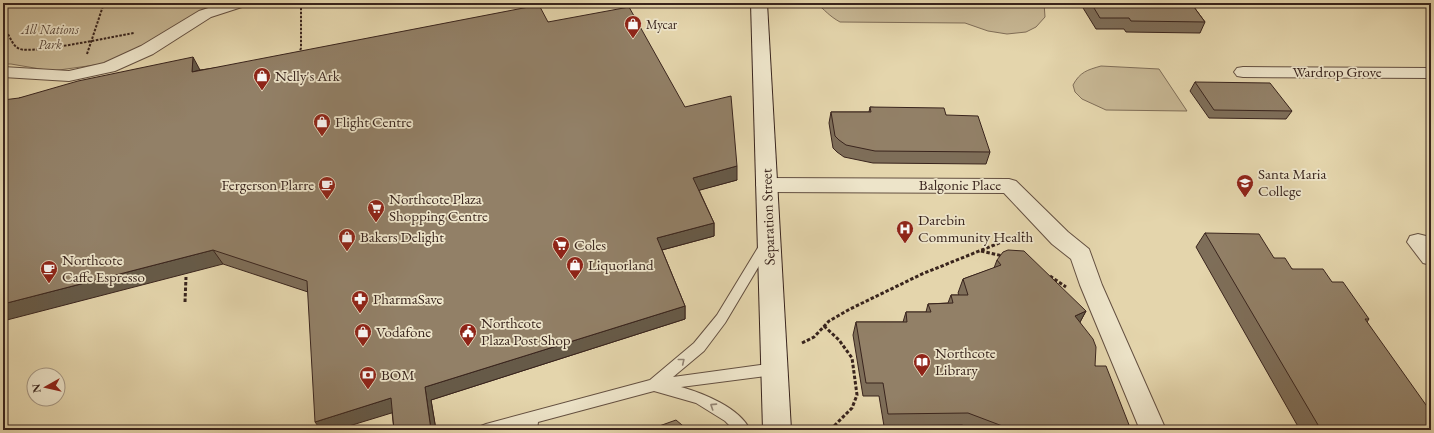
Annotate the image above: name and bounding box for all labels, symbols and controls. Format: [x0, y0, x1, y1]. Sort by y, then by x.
shop icon: Mycar [623, 14, 643, 39]
place label: Mycar [646, 16, 678, 33]
park label: All Nations Park [20, 21, 79, 53]
street label: Wardrop Grove [1292, 62, 1382, 81]
shop icon: Nelly's Ark [252, 66, 272, 91]
place label: Nelly's Ark [275, 66, 341, 85]
shop icon: Flight Centre [312, 112, 332, 137]
place label: Flight Centre [335, 112, 412, 131]
place label: Santa Maria College [1258, 164, 1326, 200]
street label: Separation Street [756, 168, 779, 266]
school or university icon: Santa Maria College [1235, 173, 1255, 198]
place label: Fergerson Plarre [222, 175, 314, 194]
cafe icon: Fergerson Plarre [317, 175, 337, 200]
street label: Balgonie Place [919, 175, 1001, 194]
place label: Northcote Plaza Shopping Centre [389, 189, 488, 225]
supermarket icon: Northcote Plaza Shopping Centre [366, 198, 386, 223]
place label: Darebin Community Health [918, 210, 1033, 246]
hospital icon: Darebin Community Health [895, 219, 915, 244]
shop icon: Bakers Delight [337, 227, 357, 252]
place label: Bakers Delight [360, 227, 444, 246]
supermarket icon: Coles [551, 235, 571, 260]
place label: Coles [574, 235, 606, 254]
place label: Northcote Caffe Espresso [62, 250, 145, 286]
shop icon: Liquorland [565, 255, 585, 280]
place label: Liquorland [588, 255, 654, 274]
cafe icon: Northcote Caffe Espresso [39, 259, 59, 284]
pharmacy icon: PharmaSave [350, 289, 370, 314]
place label: PharmaSave [373, 289, 443, 308]
place label: Northcote Plaza Post Shop [481, 313, 571, 349]
shop icon: Vodafone [353, 322, 373, 347]
place label: Vodafone [376, 322, 431, 341]
public building icon: Northcote Plaza Post Shop [458, 322, 478, 347]
place label: Northcote Library [935, 343, 996, 379]
library icon: Northcote Library [912, 352, 932, 377]
one-way arrow [678, 358, 685, 365]
bank icon: BOM [358, 365, 378, 390]
place label: BOM [381, 365, 415, 384]
north arrow [26, 367, 66, 407]
text: N [29, 383, 44, 394]
one-way arrow [710, 404, 717, 411]

